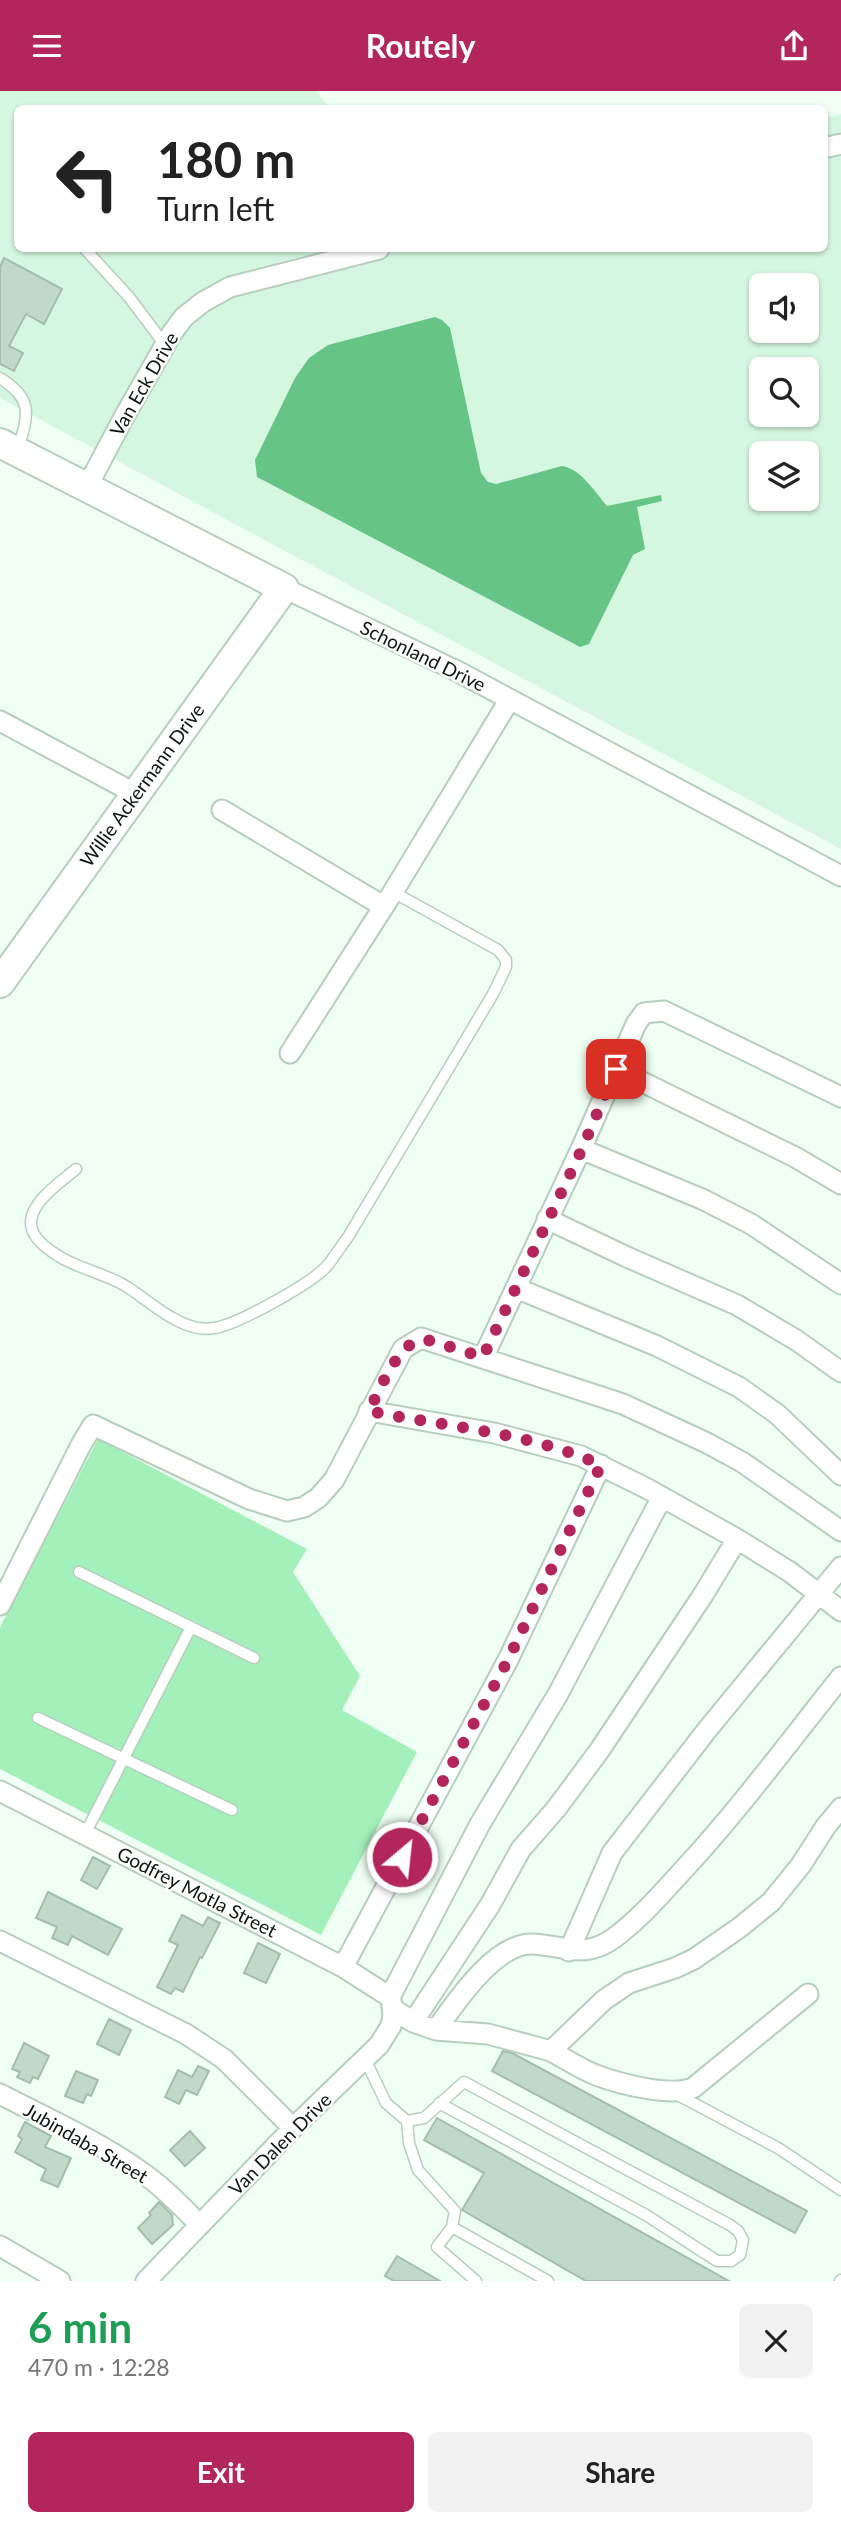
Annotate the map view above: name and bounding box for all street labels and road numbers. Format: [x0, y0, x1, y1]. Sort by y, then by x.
street label: Van Eck Drive [105, 328, 182, 440]
street label: Schonland Drive [357, 615, 490, 696]
street label: Willie Ackermann Drive [75, 699, 209, 871]
street label: Godfrey Motla Street [114, 1841, 281, 1942]
street label: Van Dalen Drive [224, 2088, 336, 2200]
street label: Jubindaba Street [20, 2098, 152, 2187]

